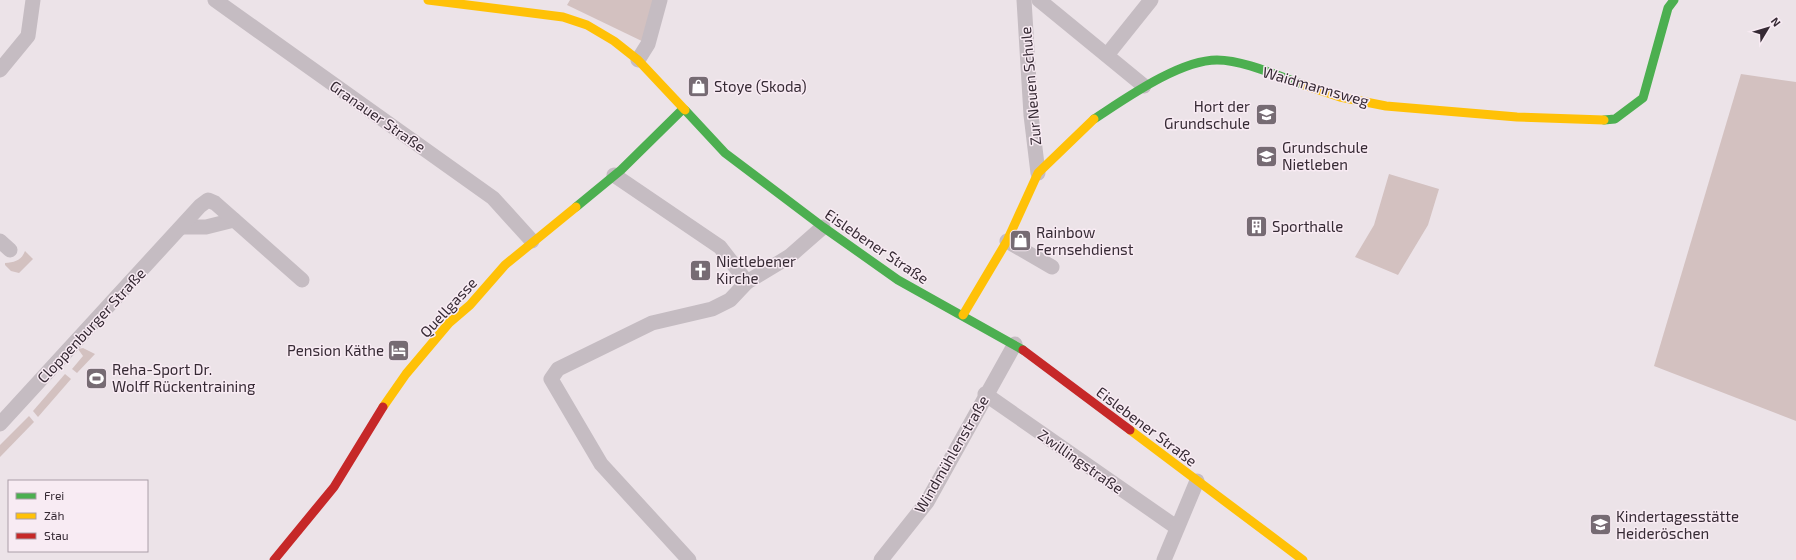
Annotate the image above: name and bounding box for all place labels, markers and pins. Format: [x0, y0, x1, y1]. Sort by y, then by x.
shop icon: Stoye (Skoda) [686, 73, 712, 99]
place label: Stoye (Skoda) [714, 77, 807, 95]
place label: Hort der Grundschule [1164, 97, 1250, 132]
school or university icon: Hort der Grundschule [1253, 102, 1279, 128]
place label: Grundschule Nietleben [1282, 138, 1368, 173]
school or university icon: Grundschule Nietleben [1254, 143, 1280, 169]
building icon: Sporthalle [1243, 213, 1269, 239]
place label: Sporthalle [1272, 217, 1343, 235]
place label: Rainbow Fernsehdienst [1036, 223, 1134, 258]
shop icon: Rainbow Fernsehdienst [1008, 228, 1034, 254]
place label: Nietlebener Kirche [716, 252, 796, 287]
church icon: Nietlebener Kirche [687, 257, 713, 283]
hotel icon: Pension Käthe [386, 337, 412, 363]
place label: Pension Käthe [287, 341, 384, 359]
place label: Reha-Sport Dr. Wolff Rückentraining [112, 360, 256, 395]
sports icon: Reha-Sport Dr. Wolff Rückentraining [84, 365, 110, 391]
place label: Kindertagesstätte Heideröschen [1616, 507, 1739, 542]
school or university icon: Kindertagesstätte Heideröschen [1588, 512, 1614, 538]

